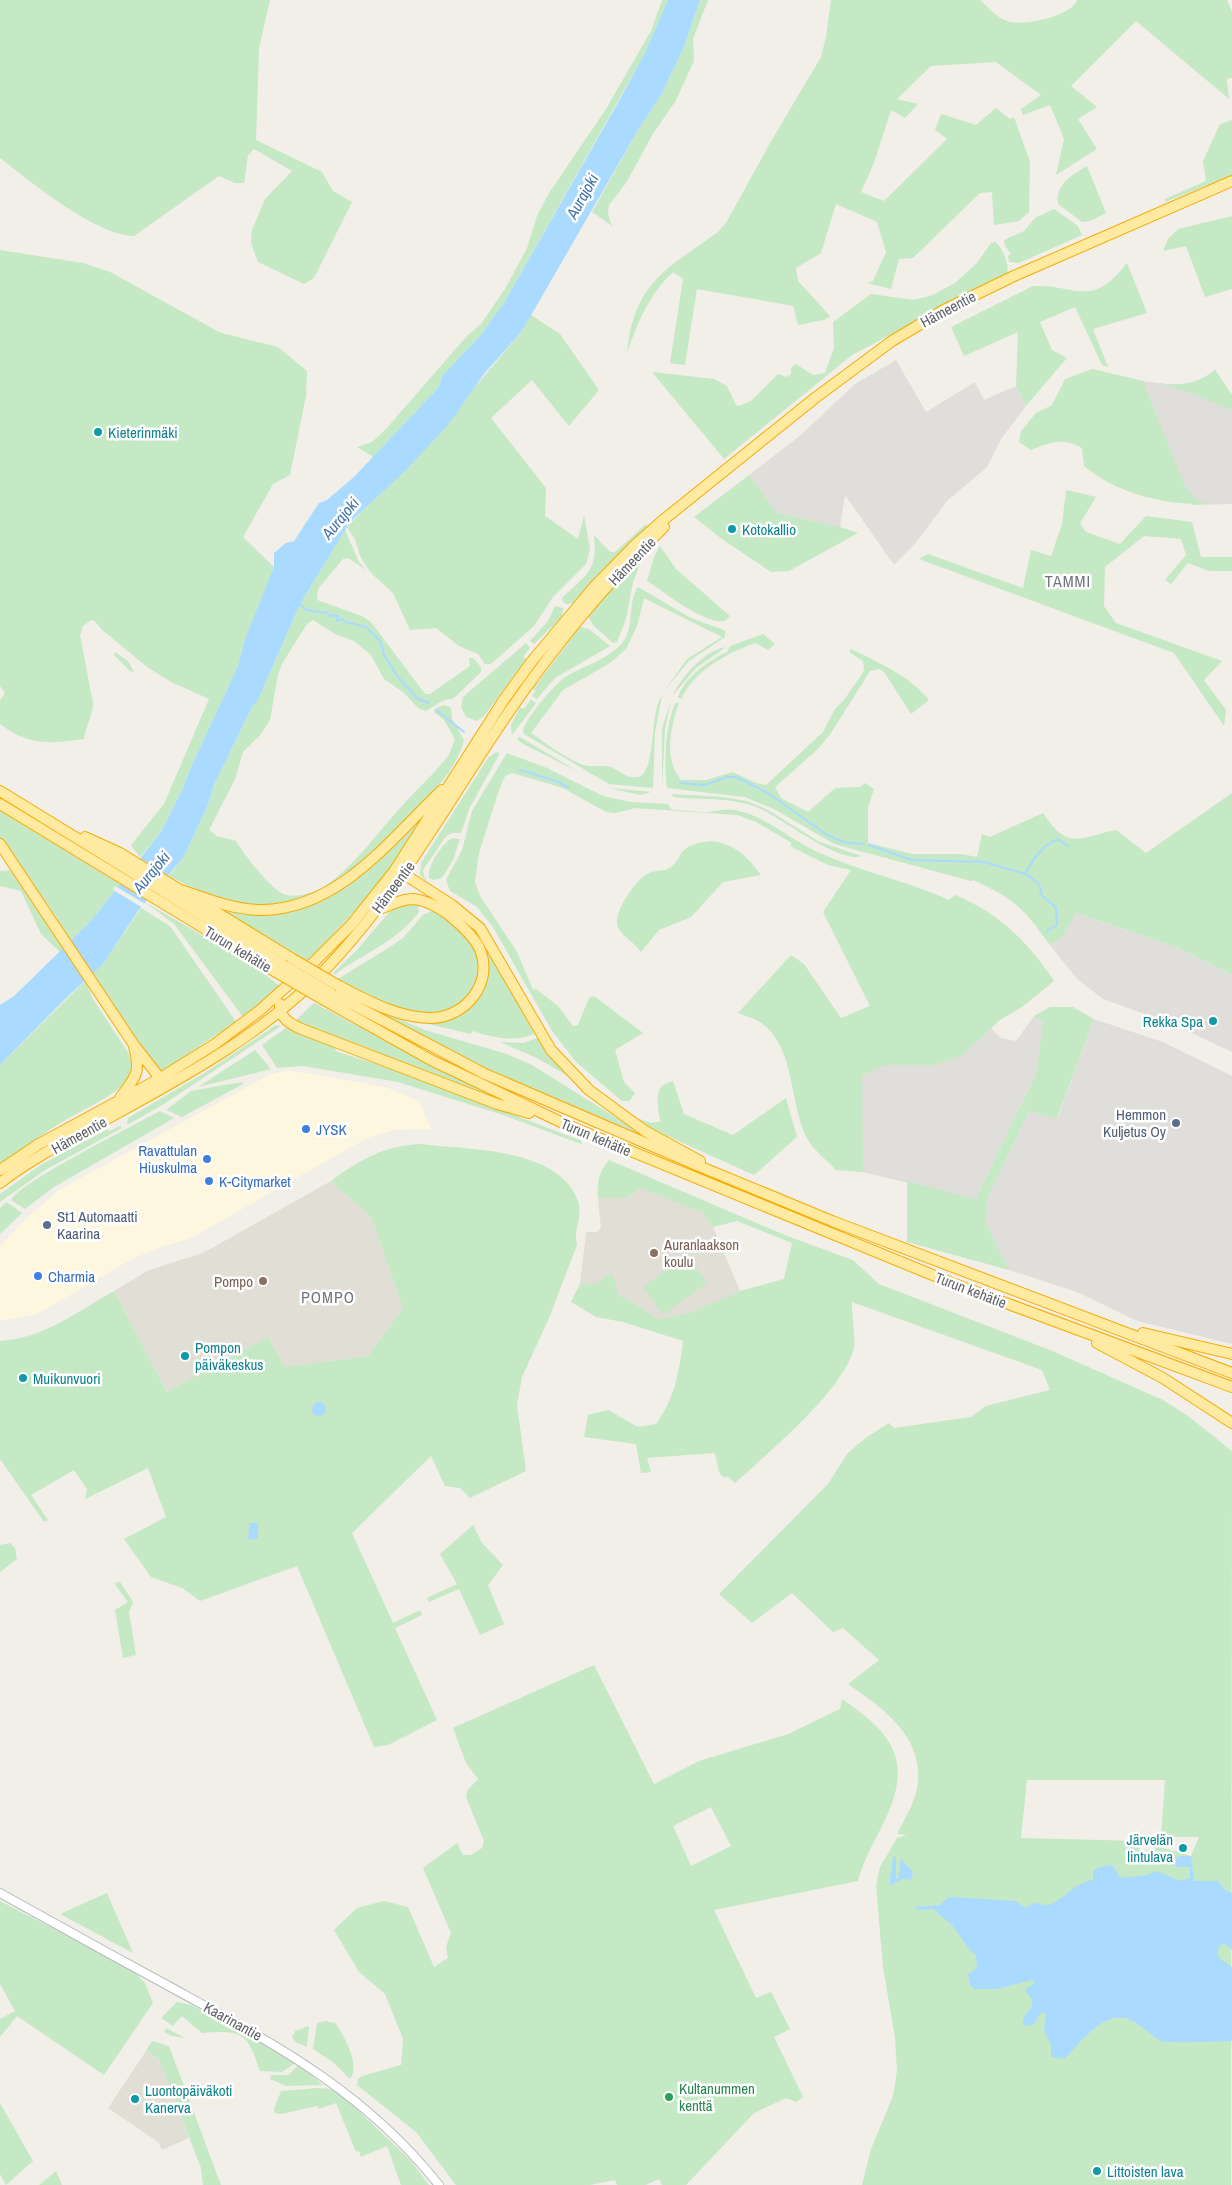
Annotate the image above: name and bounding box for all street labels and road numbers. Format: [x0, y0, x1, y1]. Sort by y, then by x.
street label: Hämeentie [917, 286, 980, 332]
street label: Hämeentie [604, 532, 661, 590]
street label: Hämeentie [367, 857, 420, 917]
street label: Turun kehätie [201, 921, 276, 977]
street label: Hämeentie [48, 1111, 111, 1159]
street label: Turun kehätie [557, 1113, 635, 1161]
street label: Turun kehätie [932, 1267, 1010, 1313]
street label: Kaarinantie [200, 1996, 266, 2046]

